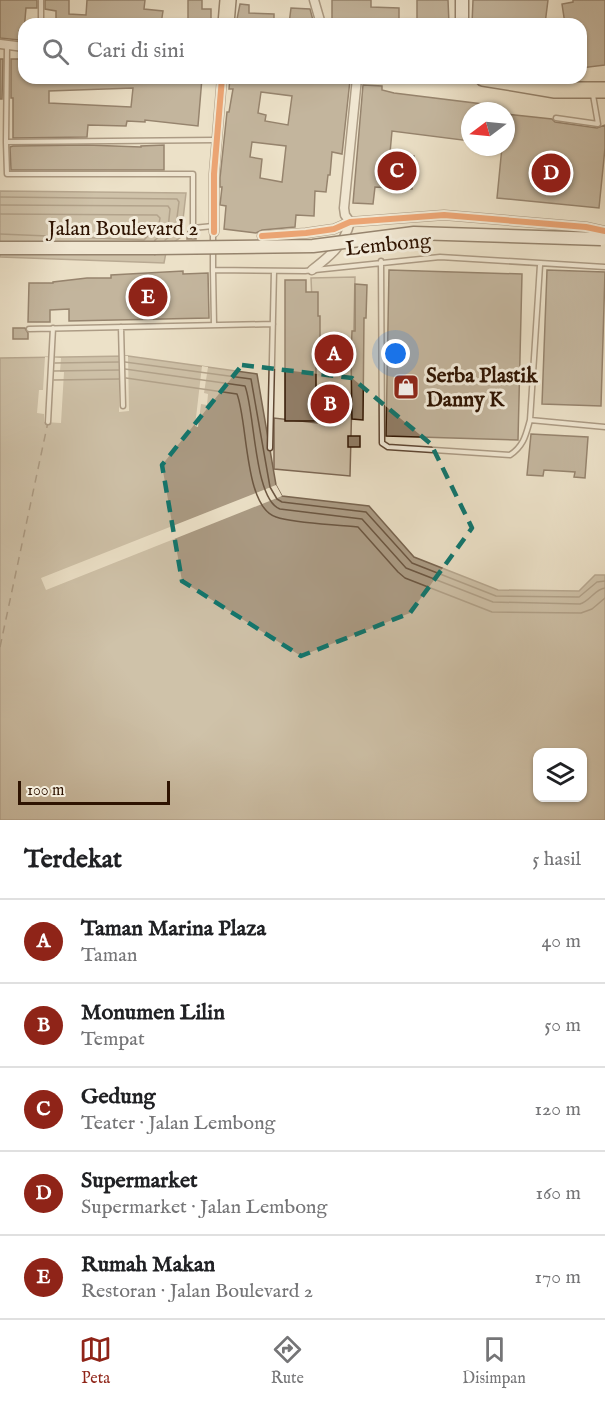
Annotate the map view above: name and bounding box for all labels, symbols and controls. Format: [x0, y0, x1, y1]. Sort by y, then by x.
search box [18, 18, 587, 84]
icon: search [39, 35, 72, 68]
text: Cari di sini [87, 37, 185, 65]
north arrow [461, 102, 515, 156]
pin: C [378, 148, 416, 194]
pin: D [532, 150, 570, 195]
street label: Jalan Boulevard 2 [46, 216, 198, 243]
street label: Lembong [344, 228, 433, 263]
pin: E [128, 274, 168, 320]
pin: A [314, 332, 354, 376]
your location [381, 339, 410, 368]
place label: Serba Plastik Danny K [426, 363, 538, 414]
shop icon: Serba Plastik Danny K [391, 372, 421, 402]
pin: B [310, 382, 350, 426]
map controls [533, 748, 587, 802]
button: layers [533, 748, 587, 802]
scale bar [18, 778, 170, 806]
text: 100 m [27, 781, 64, 801]
text: Terdekat [24, 843, 122, 876]
text: 5 hasil [532, 847, 581, 872]
text: Taman Marina Plaza [81, 915, 266, 943]
text: A [37, 929, 50, 954]
text: 40 m [542, 929, 581, 954]
text: Taman [81, 943, 137, 968]
text: Monumen Lilin [81, 999, 225, 1027]
text: B [37, 1013, 50, 1038]
text: 50 m [544, 1013, 581, 1038]
text: Tempat [81, 1027, 145, 1052]
text: Gedung [81, 1083, 155, 1111]
text: C [36, 1097, 51, 1122]
text: 120 m [535, 1097, 581, 1122]
text: Teater · Jalan Lembong [81, 1111, 275, 1136]
text: Supermarket [81, 1167, 198, 1195]
text: D [35, 1181, 52, 1206]
text: 160 m [535, 1181, 581, 1206]
text: Supermarket · Jalan Lembong [81, 1195, 327, 1220]
text: Rumah Makan [81, 1251, 215, 1279]
text: E [37, 1265, 50, 1290]
text: 170 m [535, 1265, 581, 1290]
text: Restoran · Jalan Boulevard 2 [81, 1279, 313, 1304]
tab: Peta [79, 1333, 112, 1389]
tab: Rute [271, 1333, 304, 1389]
tab: Disimpan [462, 1333, 526, 1389]

